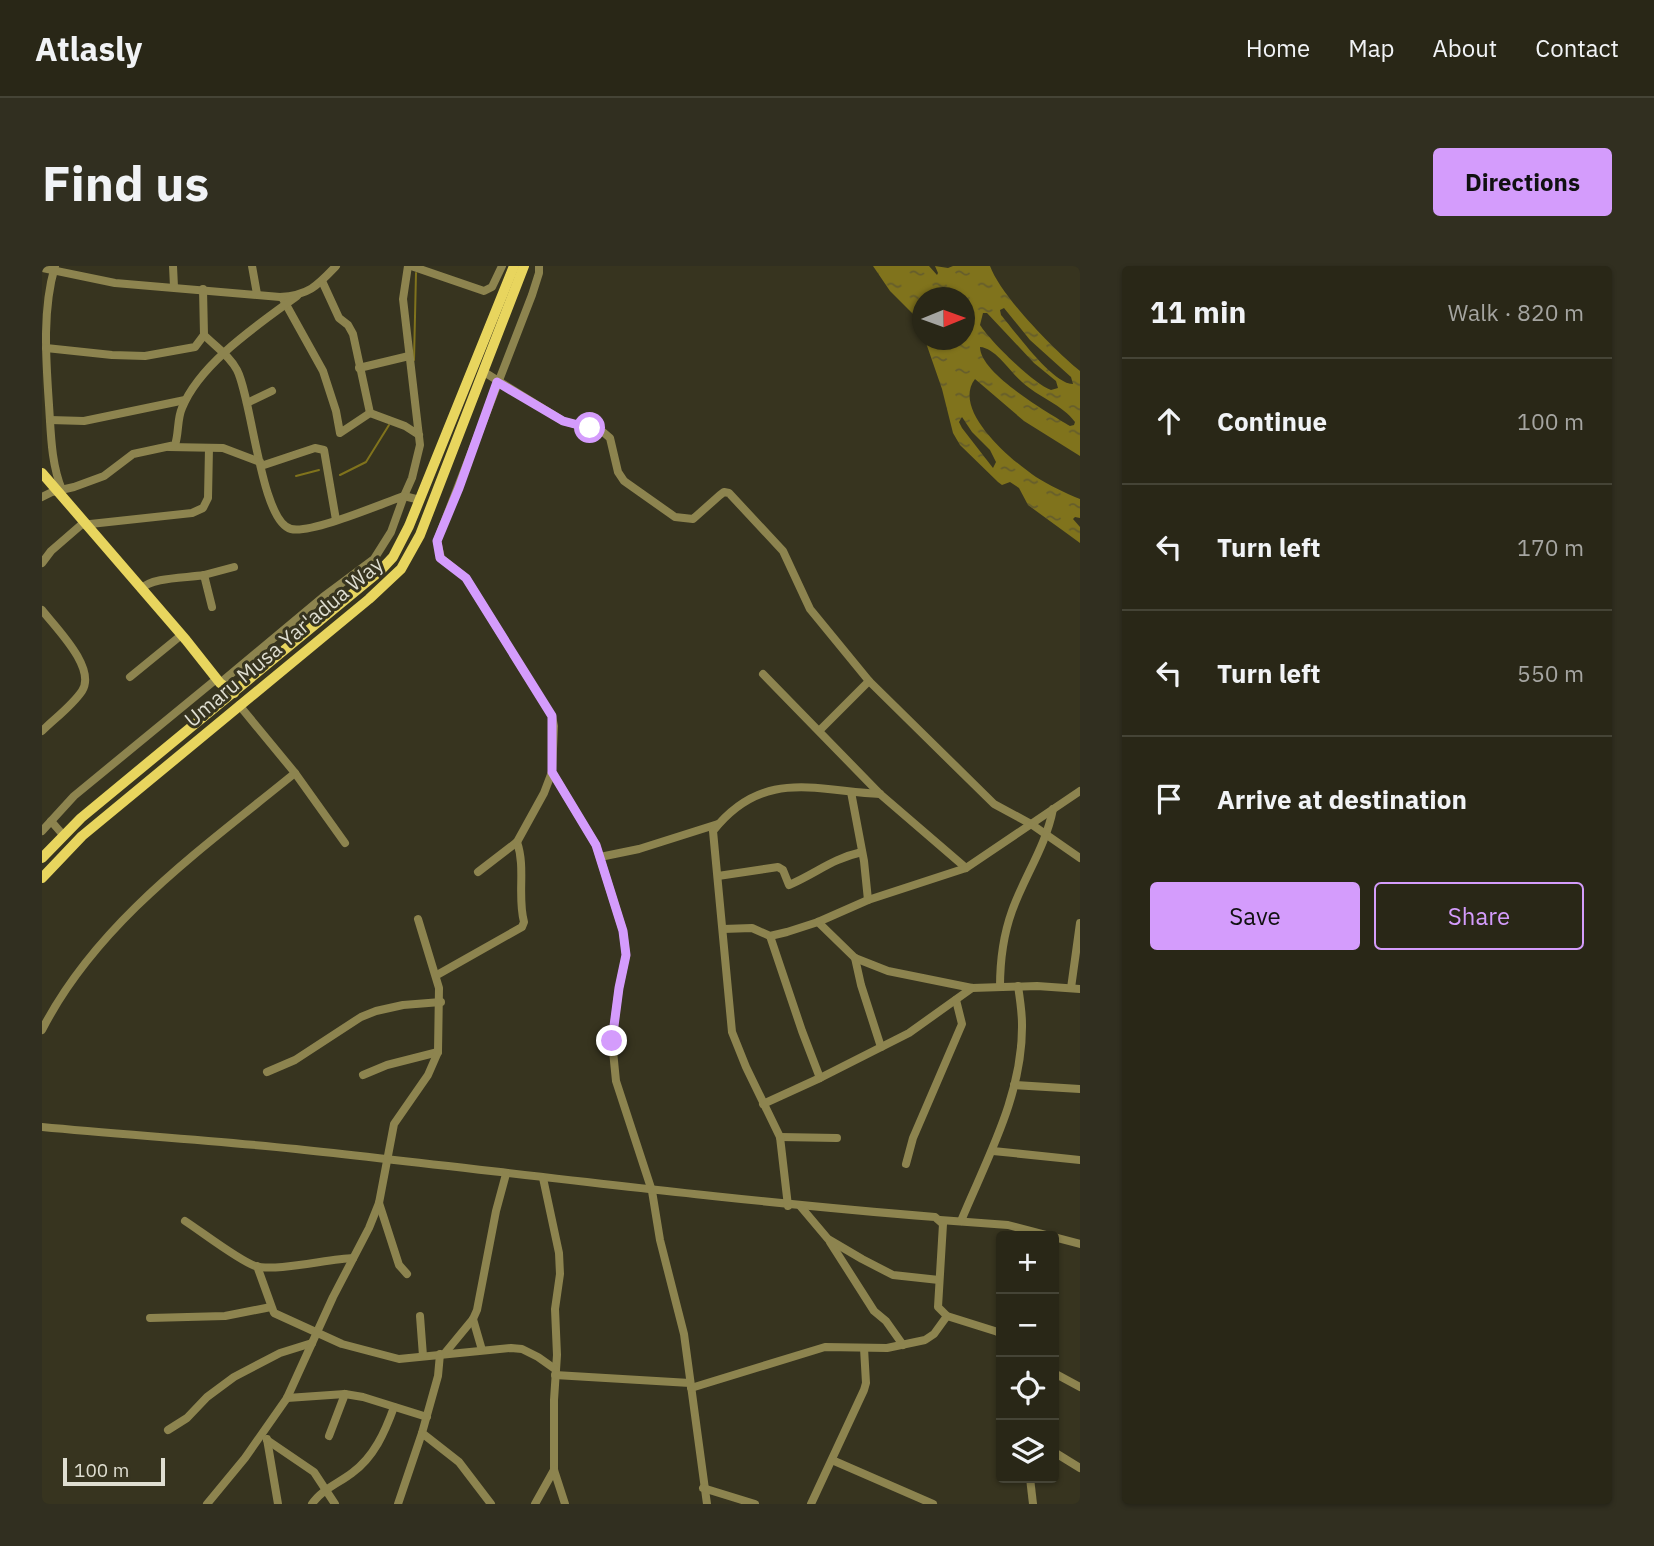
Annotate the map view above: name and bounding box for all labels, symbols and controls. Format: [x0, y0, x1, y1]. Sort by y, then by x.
text: Atlasly [35, 27, 142, 70]
text: Home [1246, 32, 1310, 64]
text: Map [1348, 32, 1394, 64]
text: About [1432, 32, 1497, 64]
text: Contact [1535, 32, 1619, 64]
button: Directions [1433, 148, 1612, 216]
text: Find us [42, 151, 209, 214]
north arrow [912, 287, 975, 350]
text: 11 min [1150, 292, 1246, 331]
text: Walk · 820 m [1448, 297, 1584, 327]
icon: ahead [1150, 402, 1188, 440]
text: Continue [1217, 404, 1327, 438]
text: 100 m [1517, 406, 1584, 436]
route start [574, 412, 605, 443]
icon: left [1150, 528, 1188, 566]
text: Turn left [1217, 530, 1320, 564]
text: 170 m [1517, 532, 1584, 562]
street label: Umaru Musa Yar'adua Way [178, 549, 389, 733]
icon: left [1150, 654, 1188, 692]
text: Turn left [1217, 656, 1320, 690]
text: 550 m [1517, 658, 1584, 688]
icon: arrive [1150, 780, 1188, 818]
text: Arrive at destination [1217, 782, 1467, 816]
button: Save [1150, 882, 1360, 950]
button: Share [1374, 882, 1584, 950]
route end [596, 1025, 627, 1056]
map controls [996, 1231, 1059, 1483]
button: + [996, 1231, 1059, 1294]
button: − [996, 1294, 1059, 1357]
button: locate [996, 1357, 1059, 1420]
button: layers [996, 1420, 1059, 1483]
scale bar [63, 1455, 164, 1487]
text: 100 m [74, 1458, 129, 1482]

